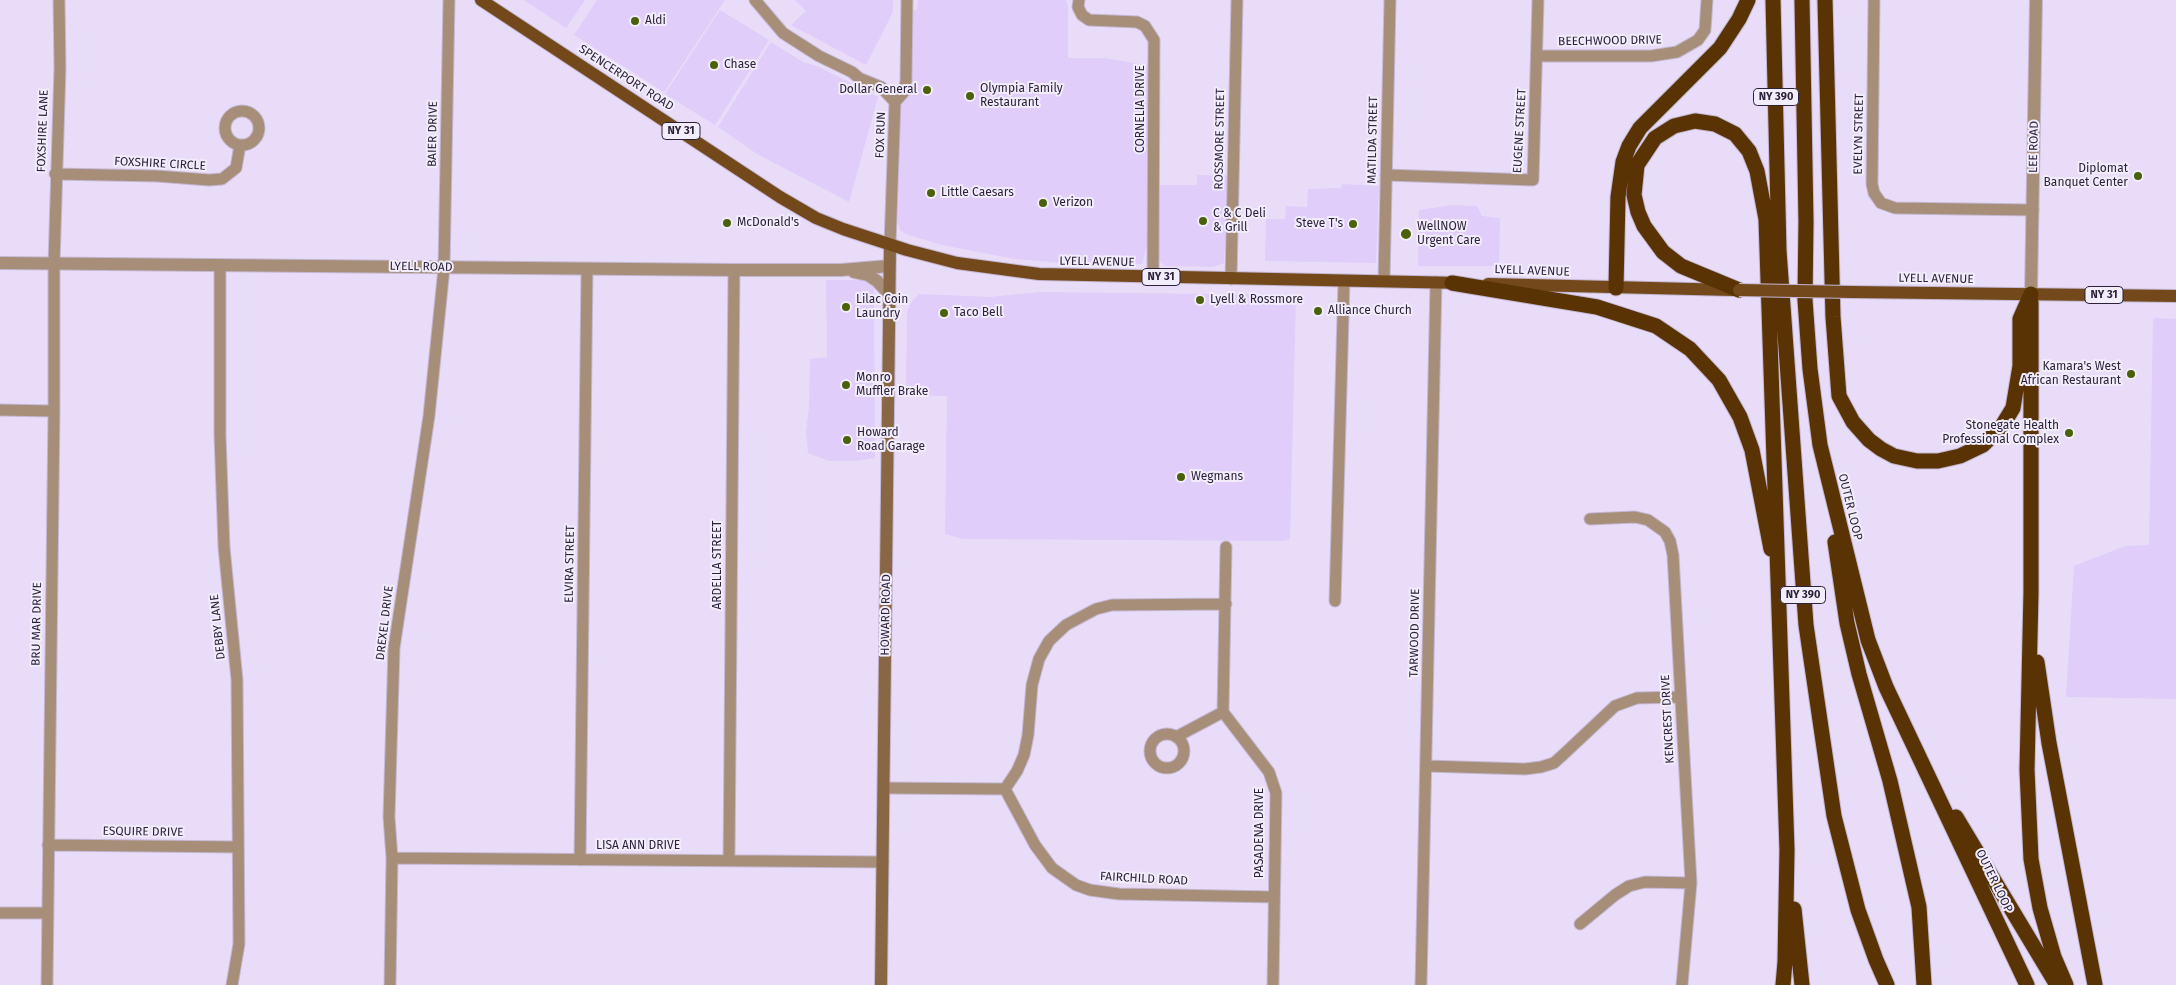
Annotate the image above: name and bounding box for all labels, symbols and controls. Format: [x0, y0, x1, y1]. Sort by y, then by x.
place label: Aldi [645, 14, 666, 28]
marker: Aldi [629, 15, 641, 27]
street label: BEECHWOOD DRIVE [1558, 33, 1662, 49]
street label: SPENCERPORT ROAD [576, 42, 676, 114]
place label: Chase [724, 58, 756, 72]
marker: Chase [708, 59, 720, 71]
street label: CORNELIA DRIVE [1134, 65, 1148, 153]
place label: Olympia Family Restaurant [980, 82, 1063, 110]
place label: Dollar General [839, 83, 917, 97]
marker: Dollar General [921, 84, 933, 96]
street label: ROSSMORE STREET [1212, 88, 1228, 190]
street label: EUGENE STREET [1511, 88, 1529, 174]
road number: NY 390 [1754, 88, 1798, 105]
street label: FOXSHIRE LANE [34, 89, 52, 173]
marker: Olympia Family Restaurant [964, 90, 976, 102]
street label: EVELYN STREET [1851, 93, 1867, 175]
street label: MATILDA STREET [1365, 96, 1381, 184]
street label: BAIER DRIVE [425, 101, 441, 167]
street label: FOX RUN [873, 111, 889, 159]
street label: LEE ROAD [2026, 121, 2042, 173]
road number: NY 31 [662, 122, 700, 140]
street label: FOXSHIRE CIRCLE [114, 154, 206, 174]
place label: Diplomat Banquet Center [2044, 162, 2128, 190]
marker: Diplomat Banquet Center [2132, 170, 2144, 182]
place label: Little Caesars [941, 186, 1014, 200]
marker: Little Caesars [925, 187, 937, 199]
place label: Verizon [1053, 196, 1093, 210]
marker: Verizon [1037, 197, 1049, 209]
place label: C & C Deli & Grill [1213, 207, 1266, 235]
marker: C & C Deli & Grill [1197, 215, 1209, 227]
place label: McDonald's [737, 216, 799, 230]
marker: McDonald's [721, 217, 733, 229]
place label: Steve T's [1296, 217, 1343, 231]
marker: Steve T's [1347, 218, 1359, 230]
place label: WellNOW Urgent Care [1417, 220, 1480, 248]
marker: WellNOW Urgent Care [1399, 227, 1413, 241]
street label: LYELL AVENUE [1059, 254, 1135, 270]
street label: LYELL ROAD [389, 259, 453, 275]
street label: LYELL AVENUE [1494, 262, 1570, 280]
road number: NY 31 [1142, 268, 1180, 286]
street label: LYELL AVENUE [1898, 271, 1974, 287]
road number: NY 31 [2085, 286, 2123, 304]
place label: Lilac Coin Laundry [856, 293, 908, 321]
place label: Lyell & Rossmore [1210, 293, 1303, 307]
marker: Lyell & Rossmore [1194, 294, 1206, 306]
marker: Lilac Coin Laundry [840, 301, 852, 313]
place label: Alliance Church [1328, 304, 1412, 318]
marker: Alliance Church [1312, 305, 1324, 317]
place label: Taco Bell [954, 306, 1003, 320]
marker: Taco Bell [938, 307, 950, 319]
place label: Kamara's West African Restaurant [2021, 360, 2121, 388]
marker: Kamara's West African Restaurant [2125, 368, 2137, 380]
place label: Monro Muffler Brake [856, 371, 928, 399]
marker: Monro Muffler Brake [840, 379, 852, 391]
place label: Stonegate Health Professional Complex [1942, 419, 2059, 447]
place label: Howard Road Garage [857, 426, 925, 454]
marker: Stonegate Health Professional Complex [2063, 427, 2075, 439]
marker: Howard Road Garage [841, 434, 853, 446]
place label: Wegmans [1191, 470, 1243, 484]
marker: Wegmans [1175, 471, 1187, 483]
street label: OUTER LOOP [1835, 472, 1865, 542]
street label: ARDELLA STREET [711, 520, 725, 610]
street label: ELVIRA STREET [562, 525, 578, 603]
street label: HOWARD ROAD [878, 574, 894, 656]
street label: BRU MAR DRIVE [29, 582, 45, 666]
street label: DREXEL DRIVE [373, 585, 397, 661]
road number: NY 390 [1780, 586, 1826, 604]
street label: TARWOOD DRIVE [1407, 588, 1423, 678]
street label: DEBBY LANE [207, 594, 229, 660]
street label: KENCREST DRIVE [1658, 674, 1678, 764]
street label: PASADENA DRIVE [1253, 788, 1267, 878]
street label: ESQUIRE DRIVE [102, 824, 184, 840]
street label: LISA ANN DRIVE [596, 839, 680, 853]
street label: OUTER LOOP [1973, 847, 2015, 915]
street label: FAIRCHILD ROAD [1100, 870, 1188, 888]

